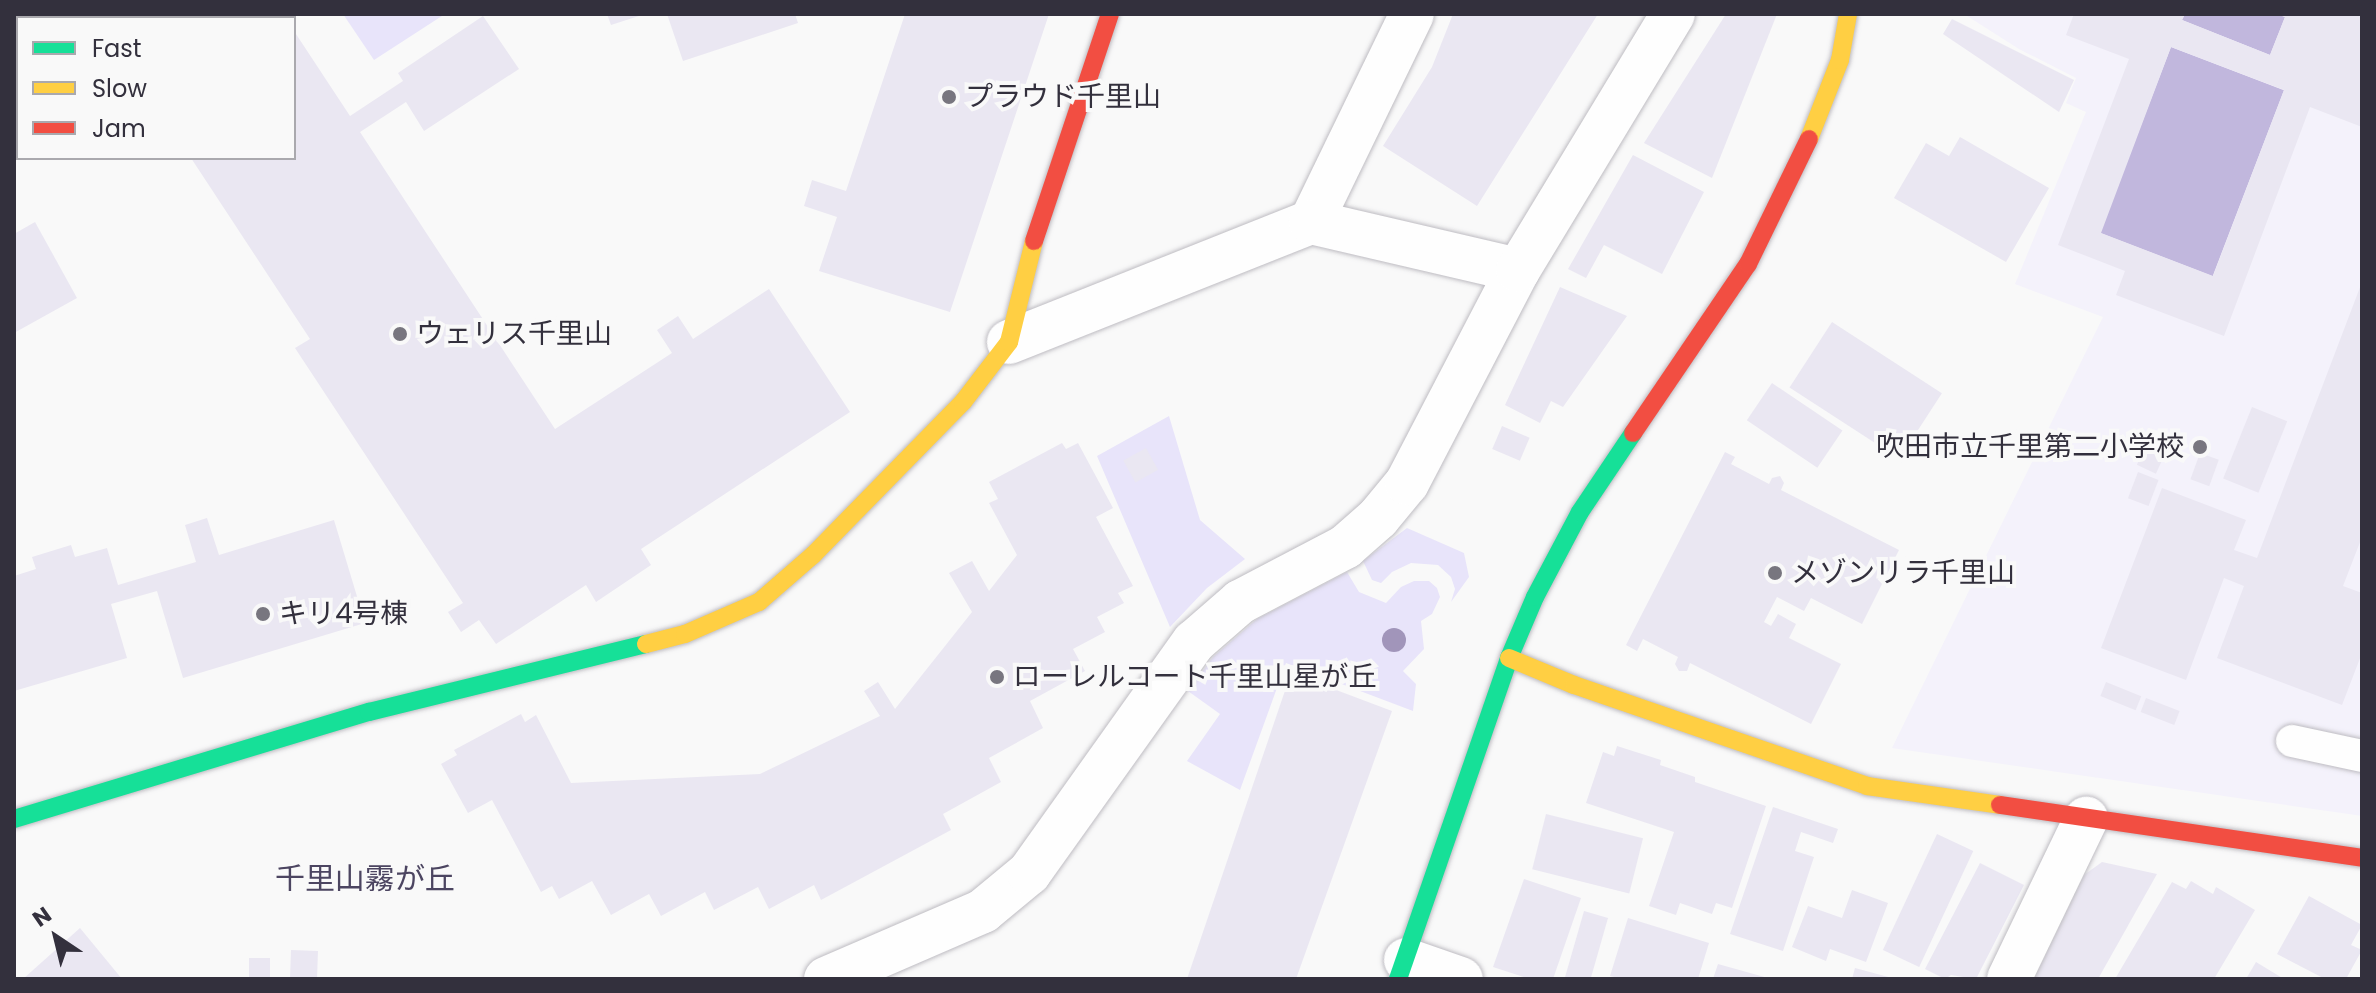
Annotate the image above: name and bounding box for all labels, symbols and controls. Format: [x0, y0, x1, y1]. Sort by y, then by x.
legend [16, 16, 296, 160]
text: Fast [92, 32, 142, 65]
text: Slow [92, 72, 147, 105]
place label: プラウド千里山 [965, 80, 1161, 114]
marker: プラウド千里山 [940, 88, 958, 106]
text: Jam [92, 112, 146, 145]
place label: ウェリス千里山 [416, 317, 612, 351]
marker: ウェリス千里山 [391, 325, 409, 343]
place label: 吹田市立千里第二小学校 [1876, 430, 2184, 464]
marker: 吹田市立千里第二小学校 [2191, 438, 2209, 456]
place label: メゾンリラ千里山 [1791, 556, 2015, 590]
marker: メゾンリラ千里山 [1766, 564, 1784, 582]
place label: キリ4号棟 [279, 597, 409, 631]
marker: キリ4号棟 [254, 605, 272, 623]
place label: ローレルコート千里山星が丘 [1013, 660, 1377, 694]
marker: ローレルコート千里山星が丘 [988, 668, 1006, 686]
district label: 千里山霧が丘 [275, 861, 455, 897]
north arrow [16, 897, 96, 977]
text: N [26, 899, 58, 934]

